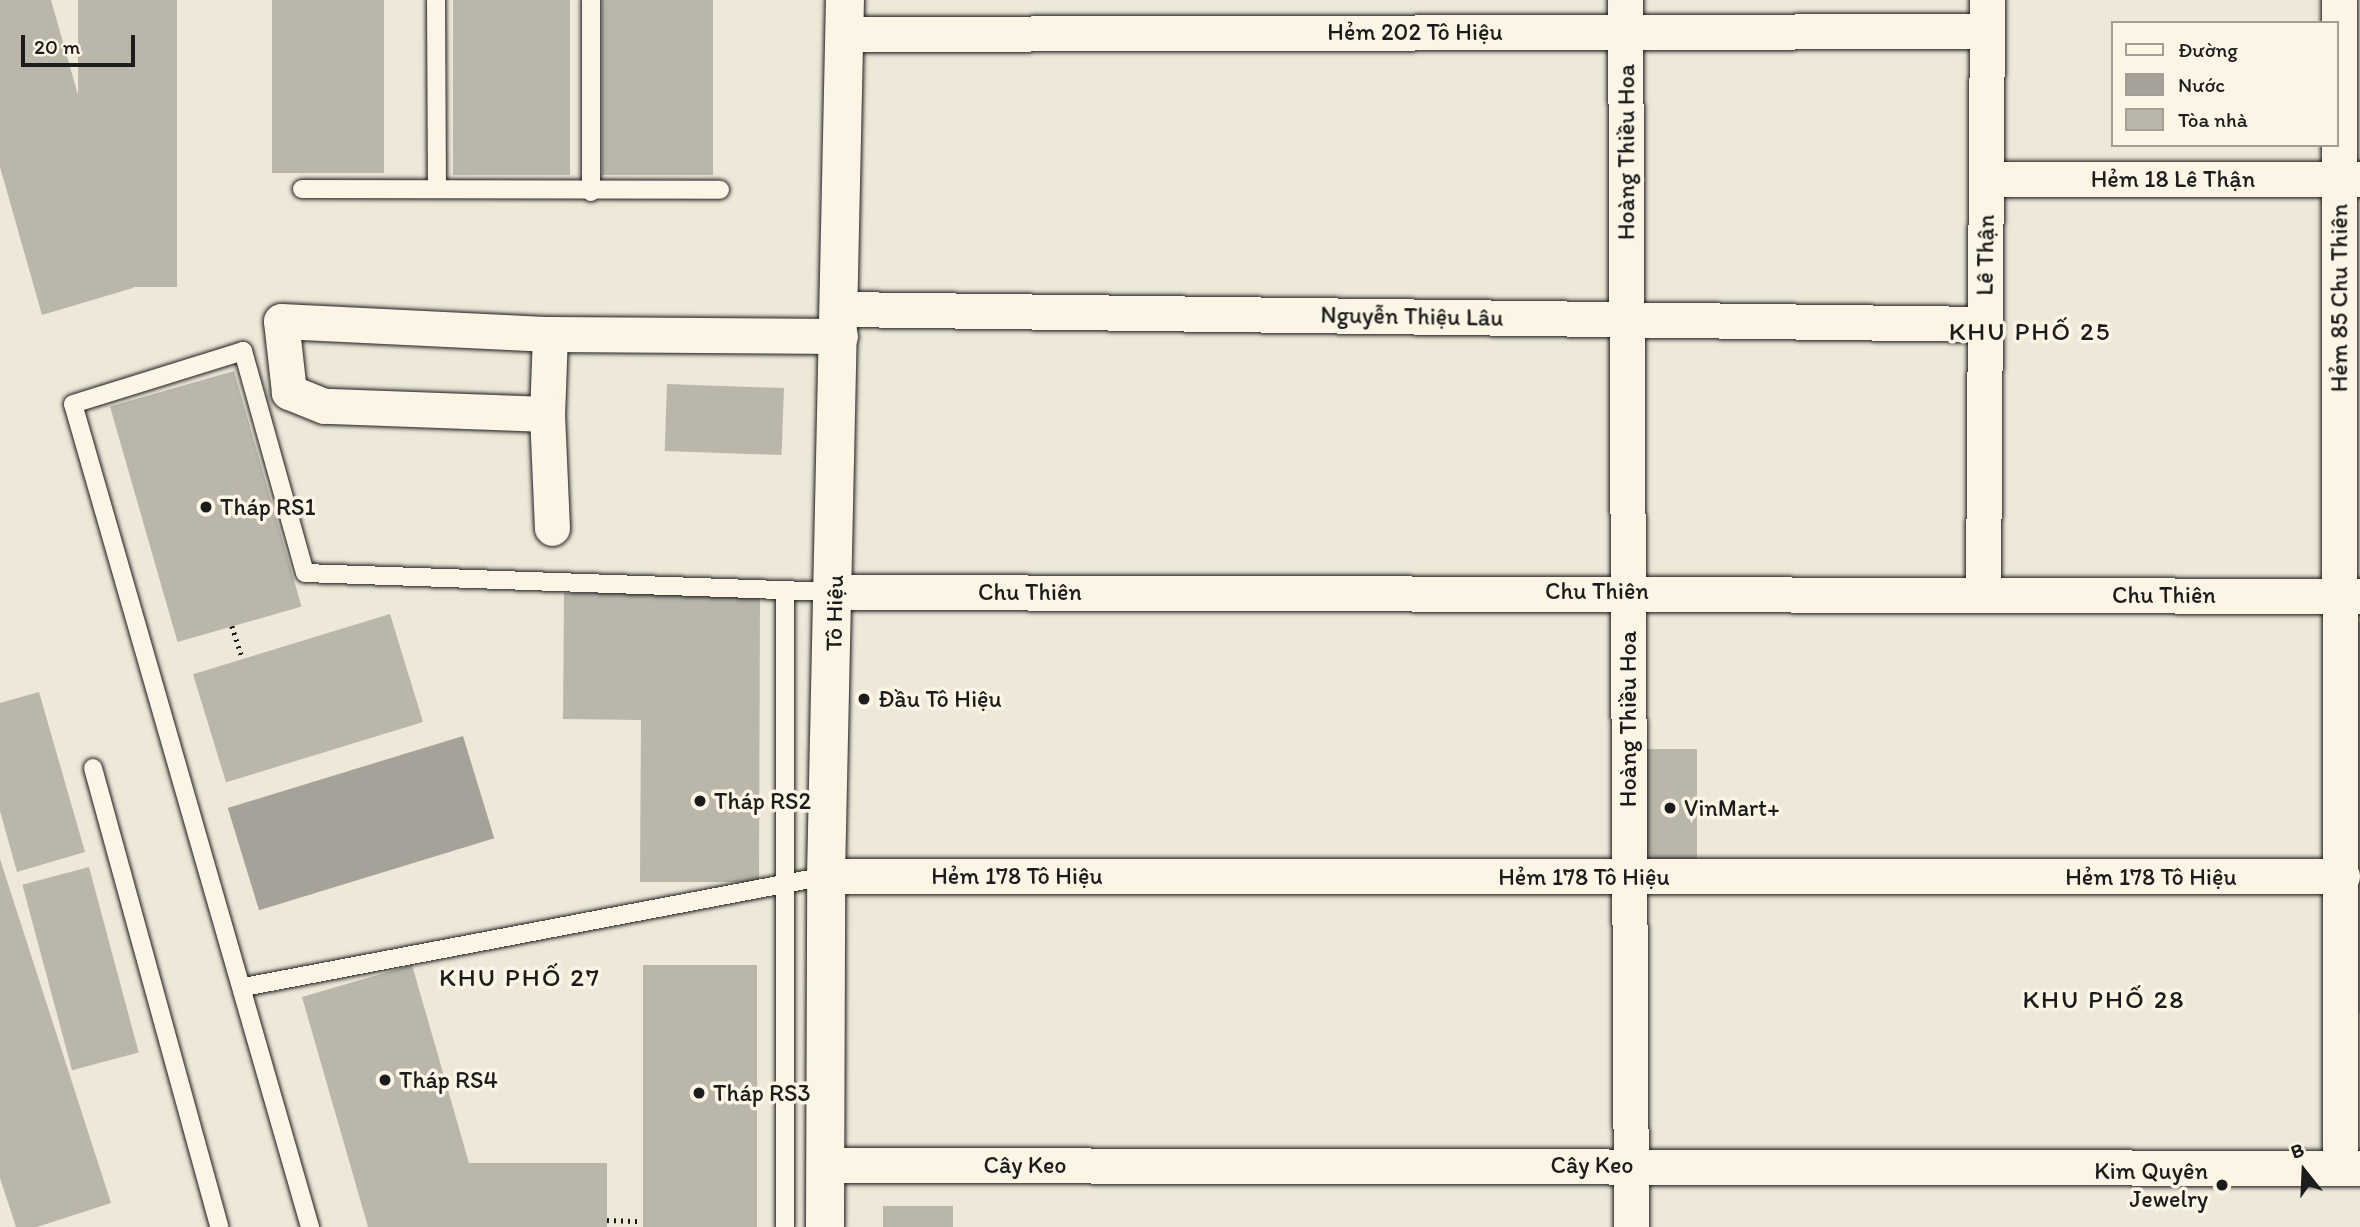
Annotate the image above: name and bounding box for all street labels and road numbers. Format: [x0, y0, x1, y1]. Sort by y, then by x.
street label: Hẻm 202 Tô Hiệu [1327, 18, 1503, 46]
street label: Hoàng Thiều Hoa [1612, 64, 1640, 240]
street label: Hẻm 18 Lê Thận [2091, 165, 2255, 193]
street label: Hẻm 85 Chu Thiên [2325, 204, 2353, 392]
street label: Lê Thận [1970, 214, 2000, 296]
street label: Nguyễn Thiệu Lâu [1320, 300, 1504, 332]
street label: Tô Hiệu [819, 575, 849, 651]
street label: Chu Thiên [1545, 577, 1649, 605]
street label: Chu Thiên [978, 578, 1082, 606]
street label: Chu Thiên [2112, 581, 2216, 609]
street label: Hoàng Thiều Hoa [1614, 631, 1642, 807]
street label: Hẻm 178 Tô Hiệu [931, 862, 1103, 890]
street label: Hẻm 178 Tô Hiệu [1498, 863, 1670, 891]
street label: Hẻm 178 Tô Hiệu [2065, 863, 2237, 891]
street label: Cây Keo [983, 1151, 1067, 1179]
street label: Cây Keo [1550, 1151, 1634, 1179]

